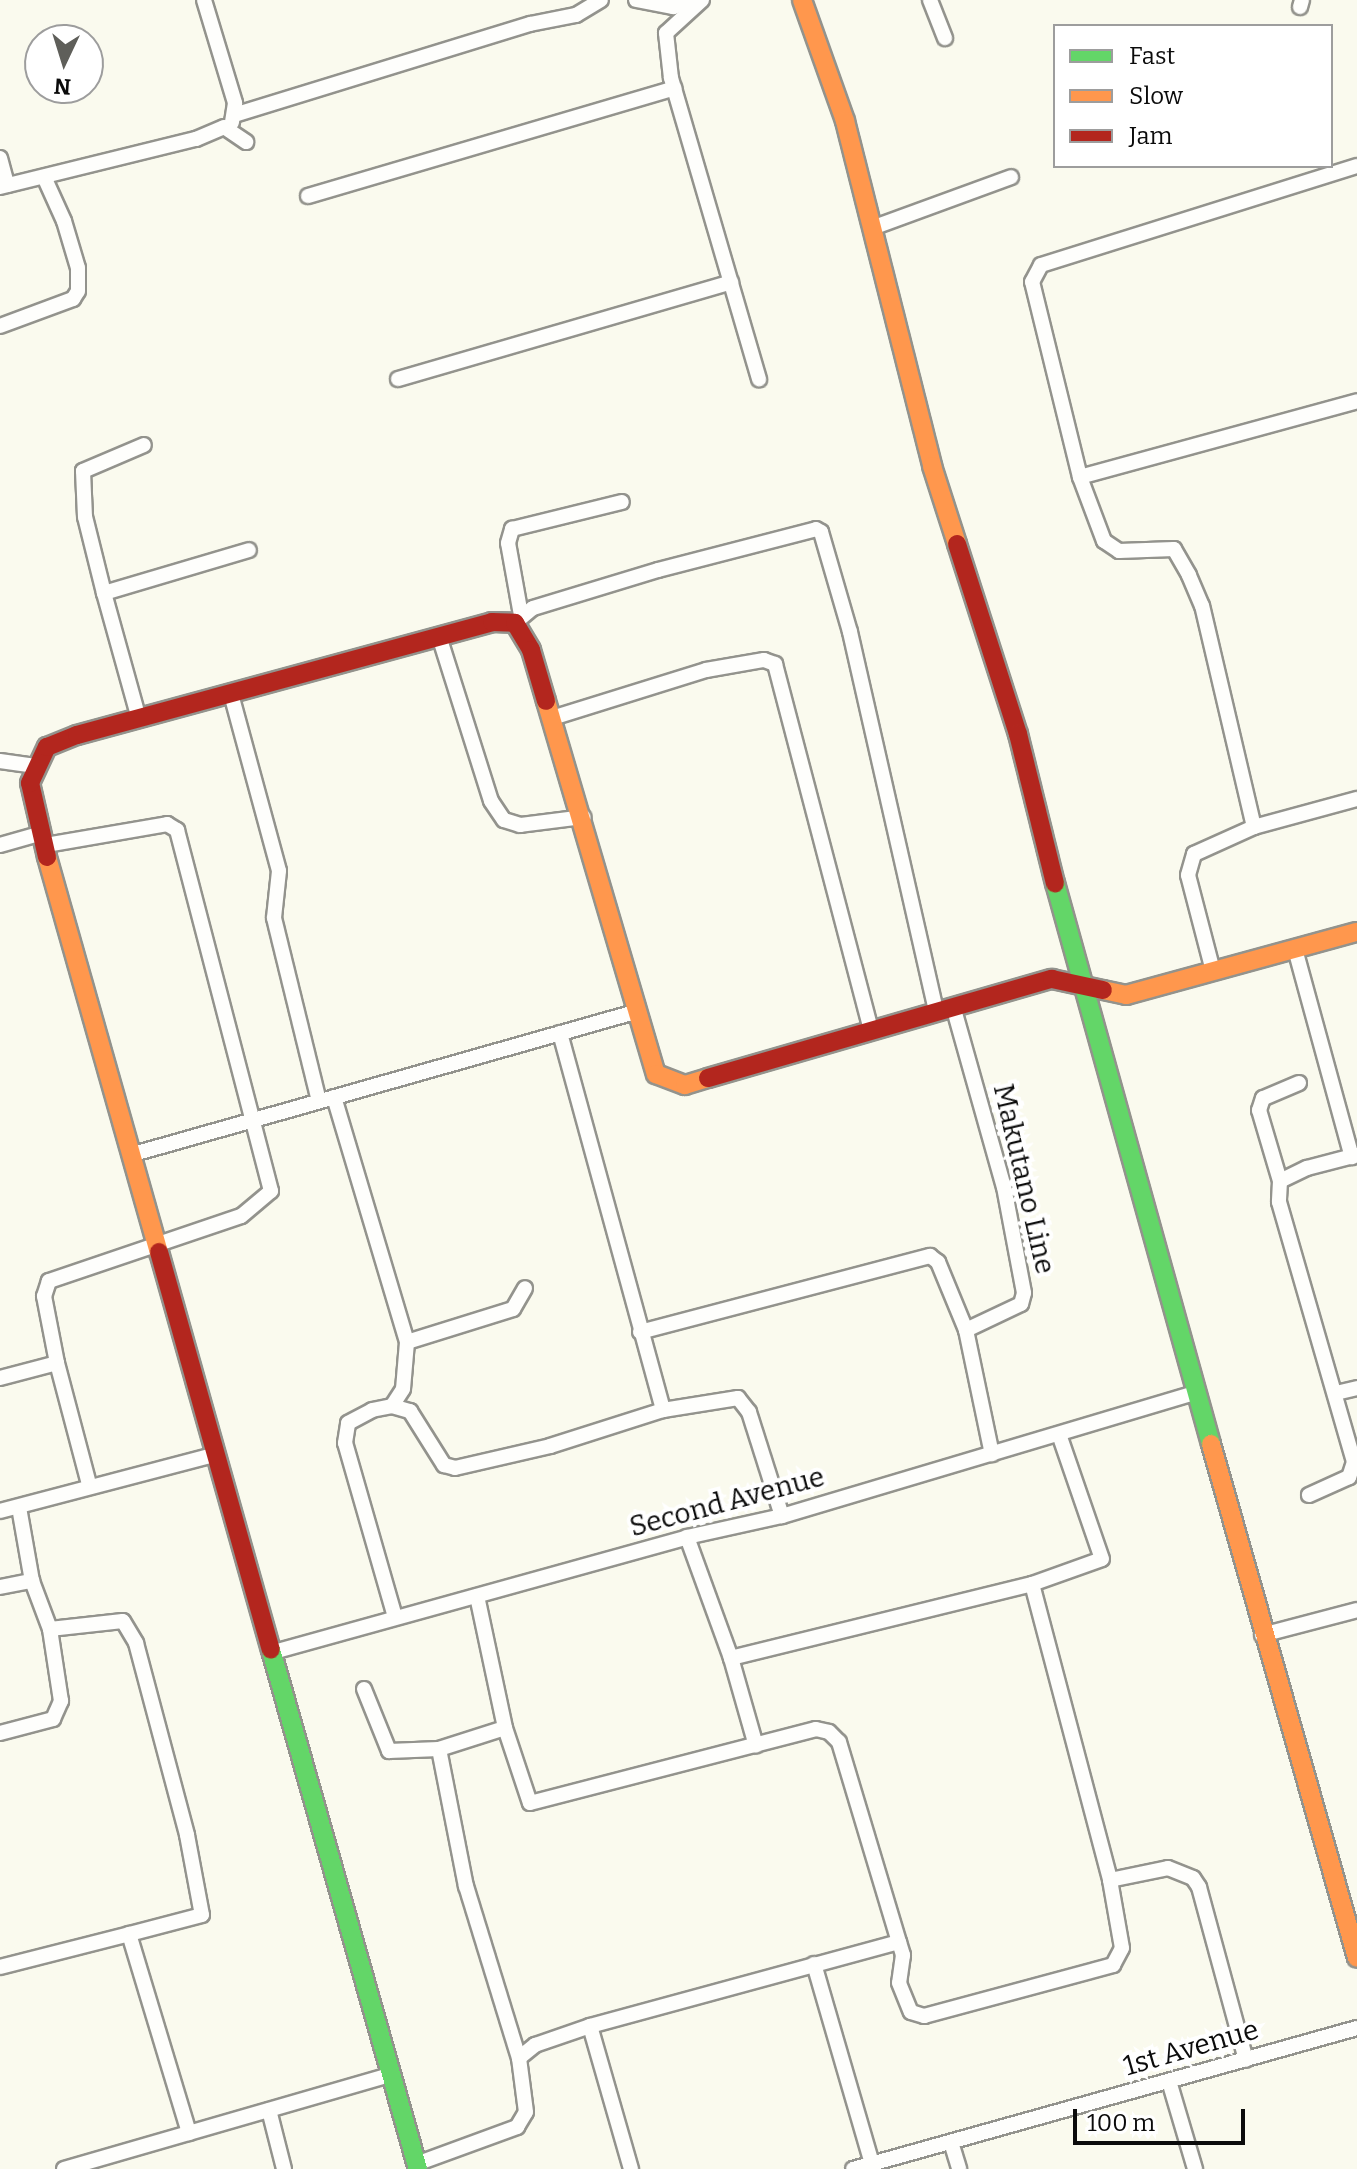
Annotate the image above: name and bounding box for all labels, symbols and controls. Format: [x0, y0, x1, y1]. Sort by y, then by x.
north arrow [24, 24, 104, 104]
legend [1053, 24, 1333, 168]
text: Fast [1129, 42, 1175, 70]
text: N [53, 72, 72, 101]
text: Slow [1129, 82, 1183, 110]
text: Jam [1129, 122, 1172, 150]
street label: Makutano Line [986, 1081, 1062, 1277]
street label: Second Avenue [626, 1460, 828, 1544]
street label: 1st Avenue [1120, 2013, 1262, 2083]
scale bar [1077, 2093, 1249, 2143]
text: 100 m [1087, 2109, 1155, 2137]

